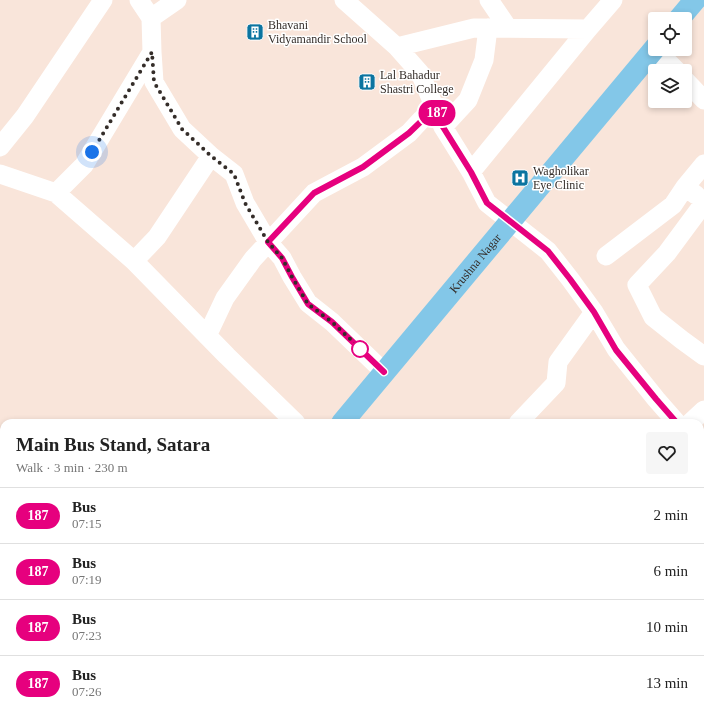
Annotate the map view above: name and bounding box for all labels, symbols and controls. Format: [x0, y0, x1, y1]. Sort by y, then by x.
map controls [648, 12, 692, 108]
button: locate [648, 12, 692, 56]
place label: Bhavani Vidyamandir School [268, 18, 368, 46]
building icon: Bhavani Vidyamandir School [245, 22, 265, 42]
button: layers [648, 64, 692, 108]
place label: Lal Bahadur Shastri College [380, 68, 454, 96]
building icon: Lal Bahadur Shastri College [357, 72, 377, 92]
line badge: 187 [414, 100, 460, 126]
text: 187 [427, 105, 448, 120]
your location [82, 142, 102, 162]
place label: Wagholikar Eye Clinic [533, 164, 589, 192]
hospital icon: Wagholikar Eye Clinic [510, 168, 530, 188]
street label: Krushna Nagar [447, 231, 504, 296]
unlabelled marker [351, 340, 369, 358]
button: heart [646, 432, 688, 474]
text: Main Bus Stand, Satara [16, 434, 210, 455]
text: Walk · 3 min · 230 m [16, 460, 128, 475]
text: Bus [72, 499, 96, 515]
text: 2 min [653, 507, 688, 523]
text: 187 [28, 508, 49, 523]
text: 07:15 [72, 516, 102, 531]
text: Bus [72, 555, 96, 571]
text: 6 min [653, 563, 688, 579]
text: 187 [28, 564, 49, 579]
text: 07:19 [72, 572, 102, 587]
text: Bus [72, 611, 96, 627]
text: 10 min [646, 619, 688, 635]
text: 187 [28, 620, 49, 635]
text: 07:23 [72, 628, 102, 643]
text: Bus [72, 667, 96, 683]
text: 13 min [646, 675, 688, 691]
text: 187 [28, 676, 49, 691]
text: 07:26 [72, 684, 102, 699]

